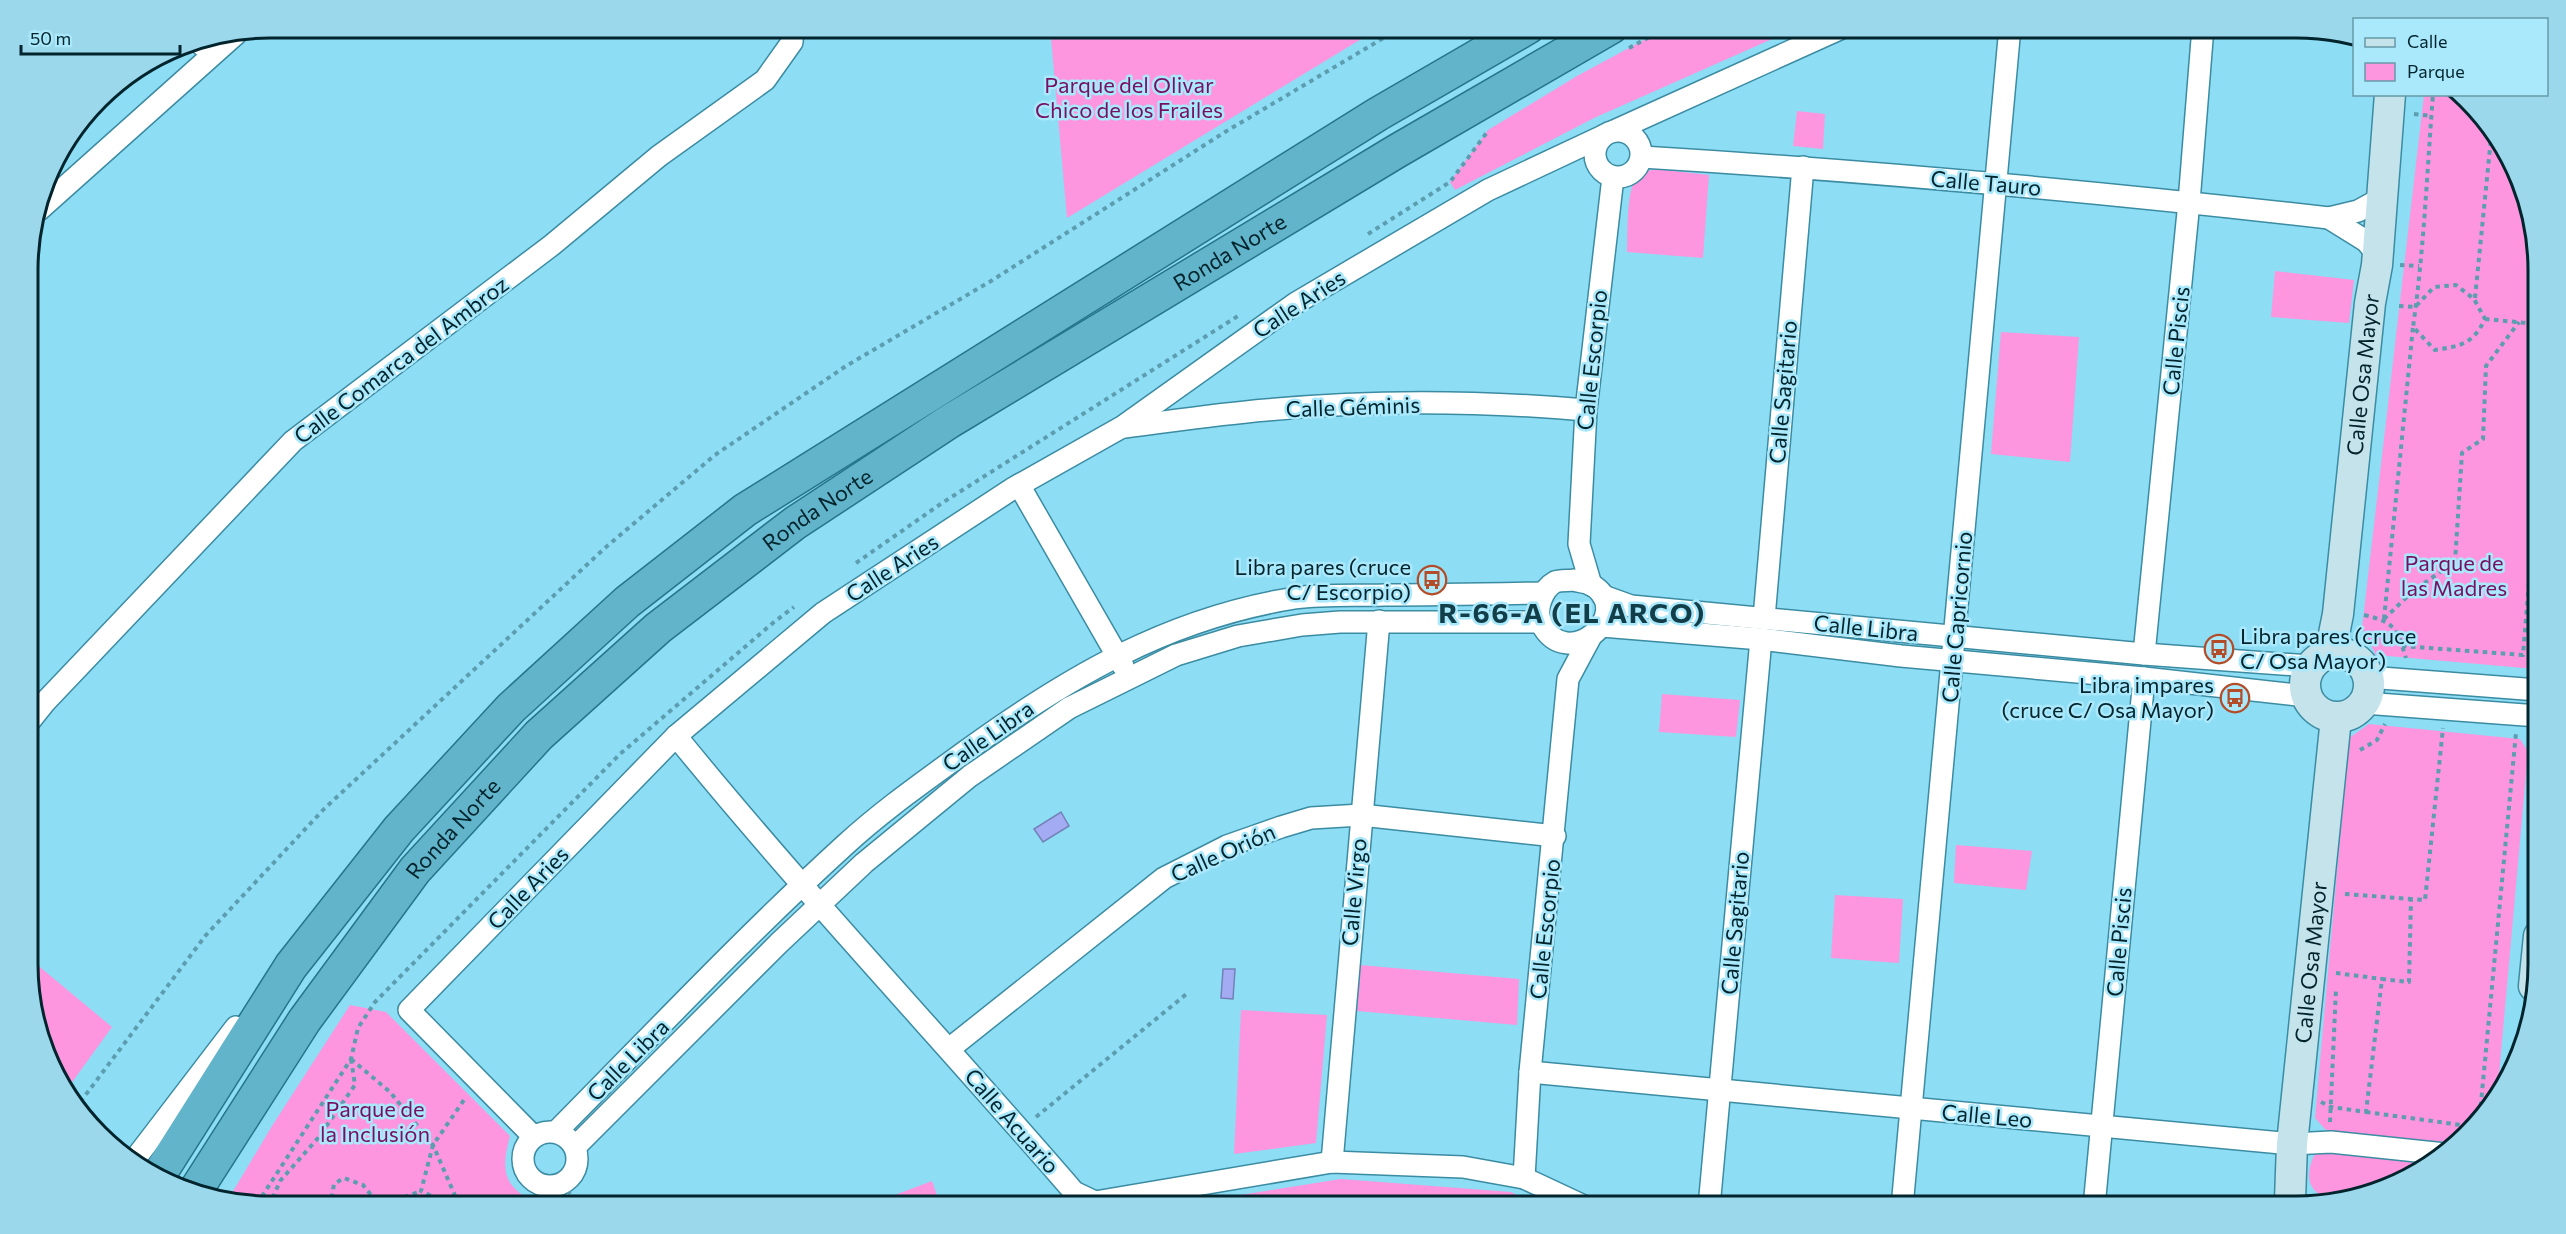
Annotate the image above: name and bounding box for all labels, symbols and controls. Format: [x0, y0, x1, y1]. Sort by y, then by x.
scale bar [21, 18, 180, 56]
legend [2353, 18, 2548, 96]
text: 50 m [30, 27, 71, 49]
text: Calle [2407, 30, 2447, 52]
text: Parque [2407, 60, 2465, 82]
park label: Parque del Olivar Chico de los Frailes [1035, 71, 1223, 123]
street label: Calle Tauro [1930, 164, 2043, 201]
street label: Ronda Norte [1168, 207, 1291, 296]
street label: Calle Aries [1247, 264, 1350, 343]
street label: Calle Comarca del Ambroz [288, 270, 513, 449]
street label: Calle Piscis [2156, 285, 2195, 397]
street label: Calle Escorpio [1571, 288, 1612, 432]
street label: Calle Osa Mayor [2340, 291, 2384, 457]
street label: Calle Sagitario [1763, 319, 1802, 465]
street label: Calle Géminis [1285, 391, 1421, 422]
street label: Ronda Norte [757, 462, 877, 556]
street label: Calle Aries [840, 528, 943, 607]
street label: Calle Capricornio [1936, 530, 1977, 704]
park label: Parque de las Madres [2401, 549, 2507, 601]
place label: Libra pares (cruce C/ Escorpio) [1235, 553, 1411, 605]
bus stop icon: Libra pares (cruce C/ Escorpio) [1416, 564, 1448, 596]
district label: R-66-A (EL ARCO) [1438, 595, 1706, 629]
street label: Calle Libra [1812, 609, 1920, 646]
place label: Libra pares (cruce C/ Osa Mayor) [2240, 622, 2416, 674]
bus stop icon: Libra pares (cruce C/ Osa Mayor) [2203, 633, 2235, 665]
place label: Libra impares (cruce C/ Osa Mayor) [2002, 671, 2214, 723]
bus stop icon: Libra impares (cruce C/ Osa Mayor) [2219, 682, 2251, 714]
street label: Calle Libra [937, 694, 1038, 777]
street label: Ronda Norte [399, 772, 506, 884]
street label: Calle Orión [1166, 817, 1279, 888]
street label: Calle Virgo [1335, 837, 1372, 947]
street label: Calle Aries [482, 841, 574, 935]
street label: Calle Sagitario [1715, 850, 1754, 996]
street label: Calle Escorpio [1524, 857, 1565, 1001]
street label: Calle Osa Mayor [2288, 880, 2332, 1044]
street label: Calle Piscis [2100, 886, 2137, 998]
street label: Calle Libra [581, 1013, 674, 1106]
street label: Calle Acuario [959, 1063, 1065, 1179]
park label: Parque de la Inclusión [320, 1095, 430, 1147]
street label: Calle Leo [1941, 1098, 2034, 1133]

